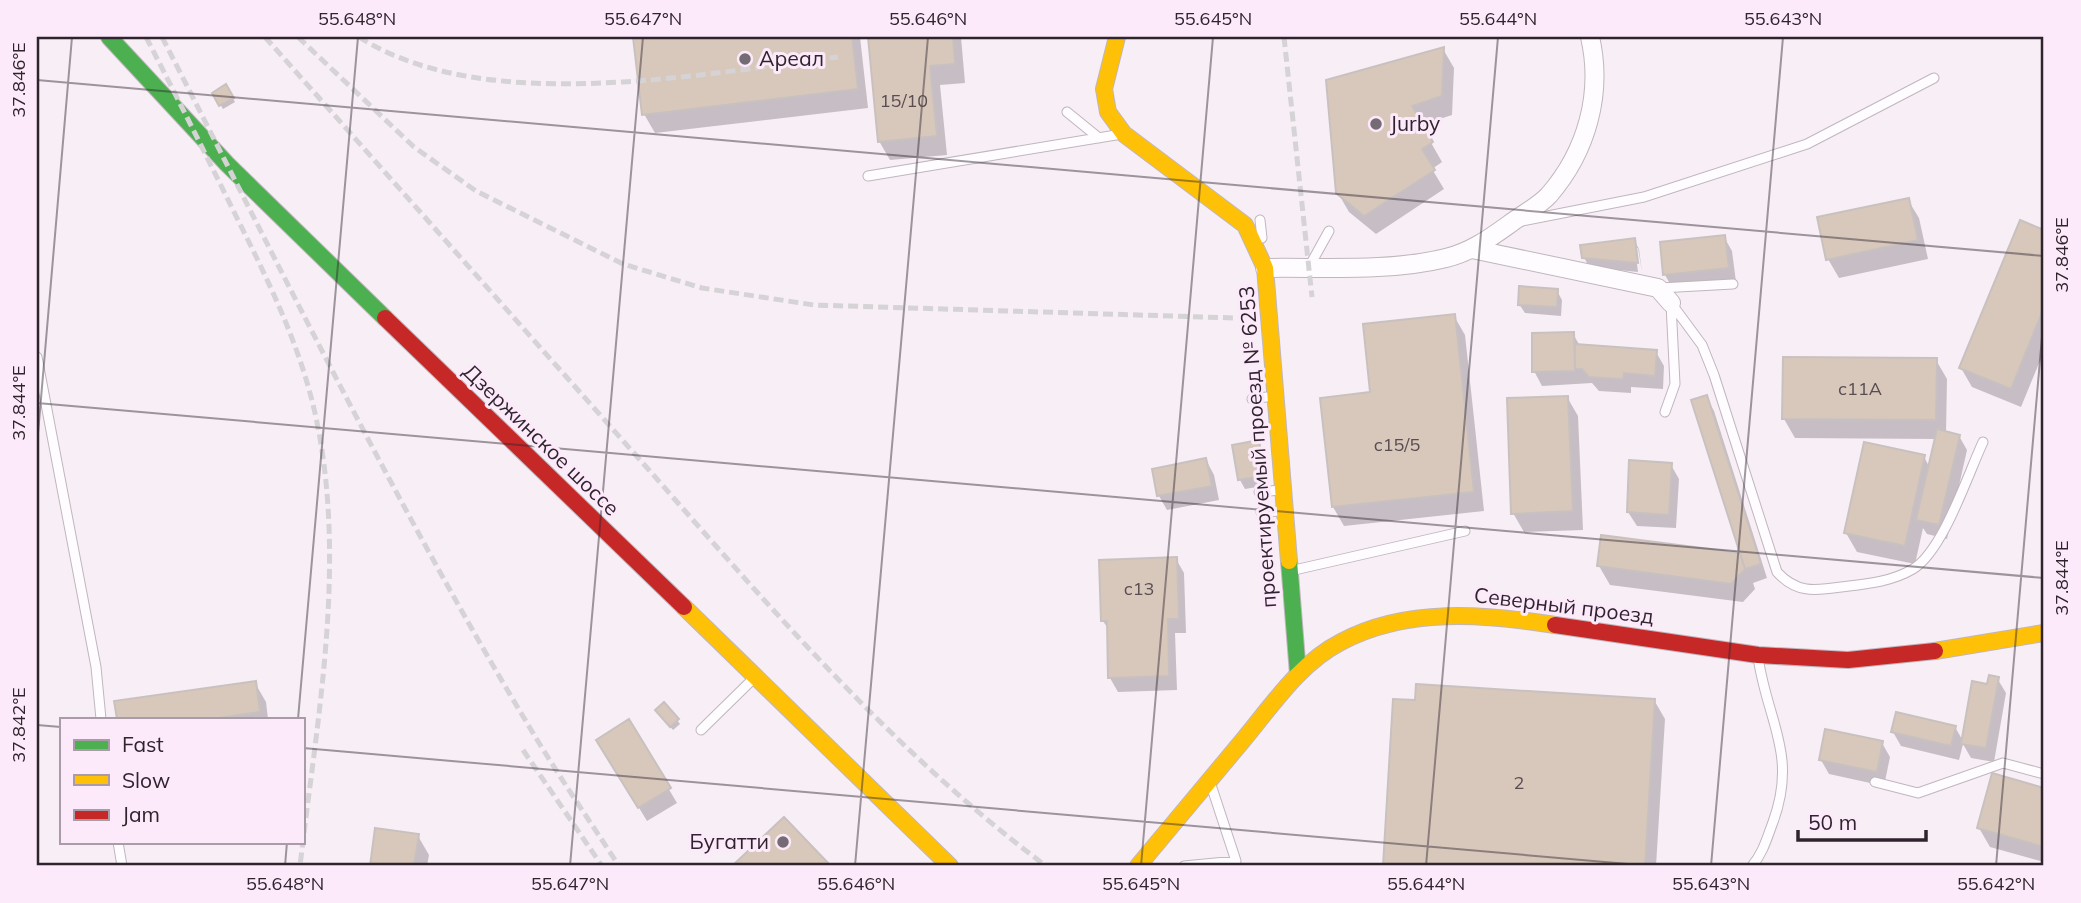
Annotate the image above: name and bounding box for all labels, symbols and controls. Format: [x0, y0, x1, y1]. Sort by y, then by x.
text: 55.648°N [318, 7, 396, 30]
text: 55.647°N [604, 7, 682, 30]
text: 55.646°N [889, 7, 967, 30]
text: 55.645°N [1174, 7, 1252, 30]
text: 55.644°N [1459, 7, 1537, 30]
text: 55.643°N [1744, 7, 1822, 30]
text: 37.846°E [7, 42, 30, 118]
place label: Ареал [759, 45, 824, 71]
marker: Ареал [737, 51, 753, 67]
house number: 15/10 [880, 89, 928, 112]
place label: Jurby [1390, 110, 1440, 136]
marker: Jurby [1368, 116, 1384, 132]
text: 37.846°E [2050, 217, 2073, 293]
street label: проектируемый проезд № 6253 [1233, 285, 1281, 609]
street label: Дзержинское шоссе [458, 358, 625, 521]
text: 37.844°E [7, 365, 30, 441]
house number: с11А [1838, 377, 1882, 400]
house number: с15/5 [1374, 433, 1421, 456]
text: 37.844°E [2050, 540, 2073, 616]
house number: с13 [1124, 577, 1154, 600]
street label: Северный проезд [1473, 581, 1656, 629]
text: 37.842°E [7, 687, 30, 763]
legend [60, 718, 304, 844]
text: Fast [122, 731, 164, 757]
text: Slow [122, 767, 170, 793]
house number: 2 [1514, 771, 1524, 794]
scale bar [1798, 798, 1925, 842]
text: Jam [122, 801, 160, 827]
text: 50 m [1808, 809, 1857, 835]
place label: Бугатти [689, 828, 769, 854]
marker: Бугатти [775, 834, 791, 850]
text: 55.648°N [246, 872, 324, 895]
text: 55.647°N [531, 872, 609, 895]
text: 55.646°N [817, 872, 895, 895]
text: 55.645°N [1102, 872, 1180, 895]
text: 55.644°N [1387, 872, 1465, 895]
text: 55.643°N [1672, 872, 1750, 895]
text: 55.642°N [1957, 872, 2035, 895]

